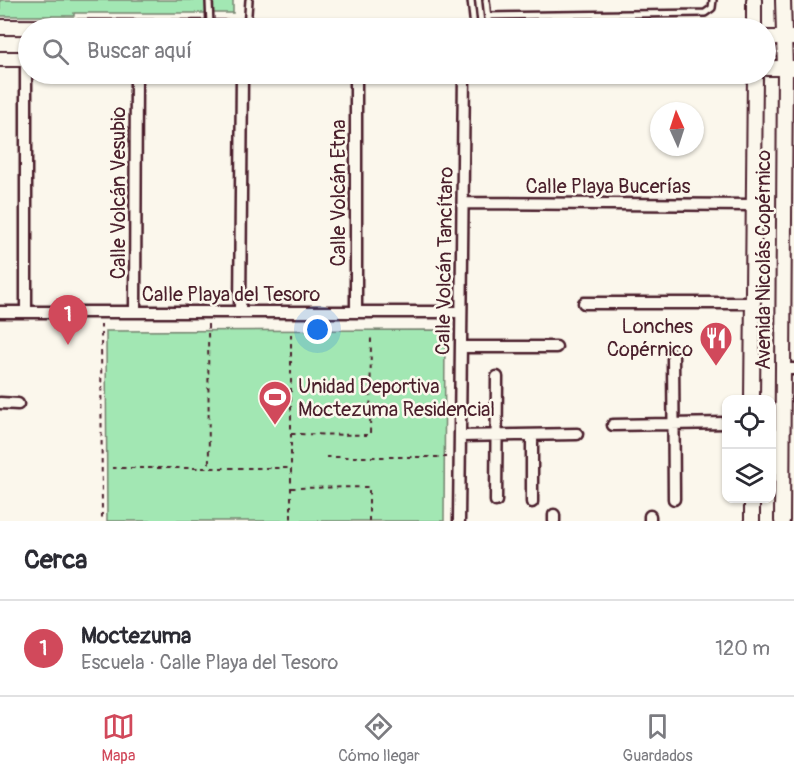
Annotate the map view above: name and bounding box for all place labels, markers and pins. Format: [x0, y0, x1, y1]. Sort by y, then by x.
pin: 1 [48, 296, 88, 345]
place label: Lonches Copérnico [607, 314, 693, 362]
restaurant icon: Lonches Copérnico [698, 320, 734, 367]
place label: Unidad Deportiva Moctezuma Residencial [298, 374, 495, 422]
sports icon: Unidad Deportiva Moctezuma Residencial [257, 379, 293, 426]

